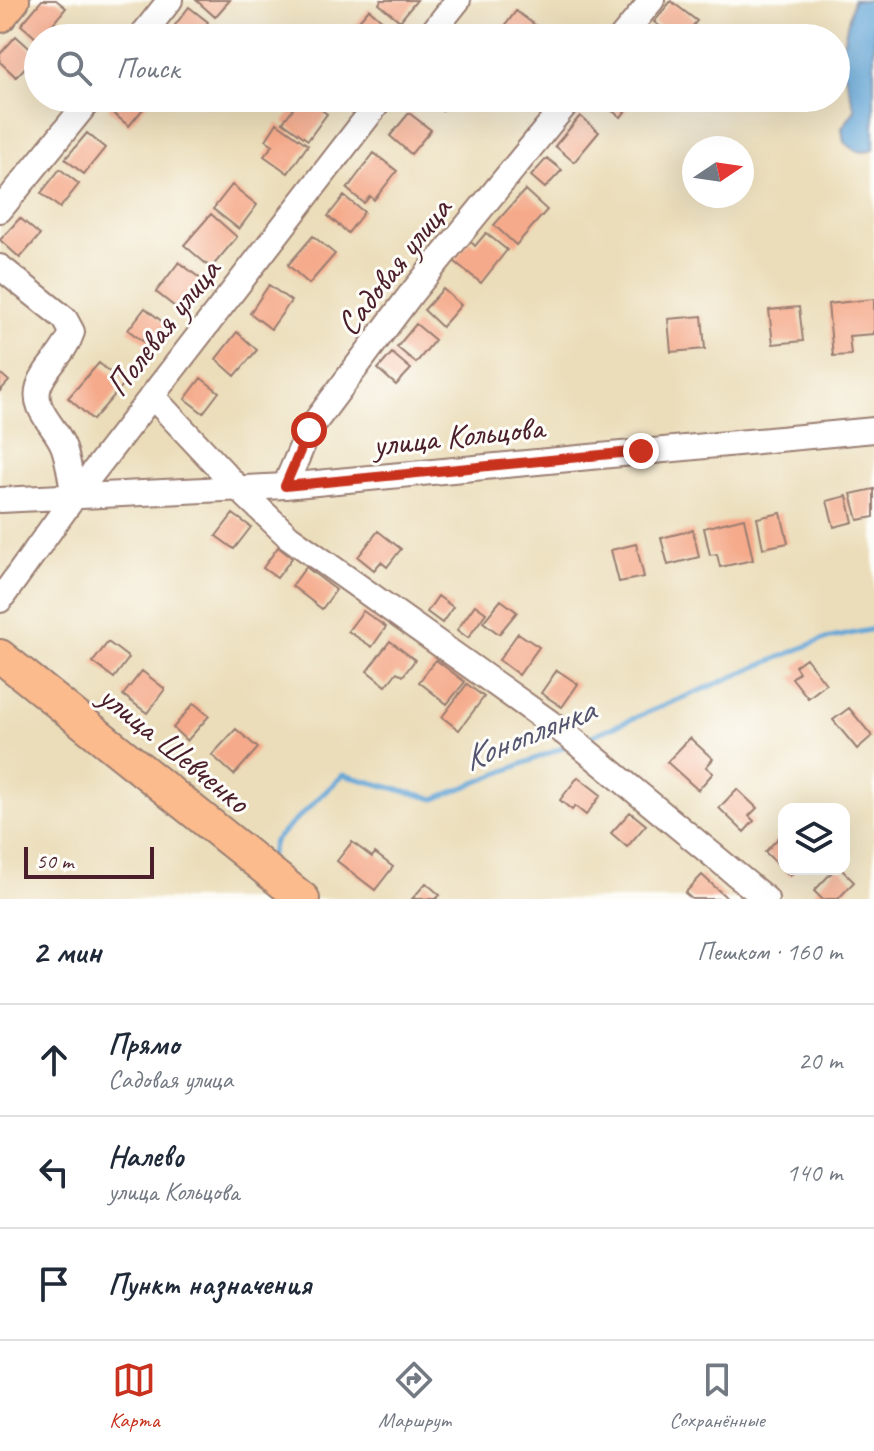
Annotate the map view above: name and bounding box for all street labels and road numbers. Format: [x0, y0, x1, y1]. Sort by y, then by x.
street label: Садовая улица [326, 187, 462, 344]
street label: Полевая улица [95, 248, 231, 405]
street label: улица Кольцова [369, 405, 549, 466]
street label: улица Шевченко [89, 673, 260, 824]

